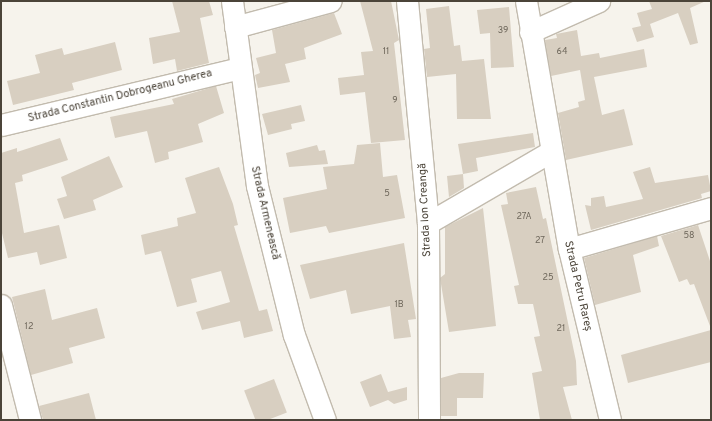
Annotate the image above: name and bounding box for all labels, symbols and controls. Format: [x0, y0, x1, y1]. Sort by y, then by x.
house number: 39 [498, 26, 508, 36]
house number: 11 [383, 47, 389, 57]
house number: 64 [557, 47, 567, 57]
street label: Strada Constantin Dobrogeanu Gherea [27, 67, 213, 125]
house number: 9 [392, 96, 398, 106]
street label: Strada Ion Creangă [416, 163, 434, 257]
street label: Strada Armenească [248, 165, 282, 261]
house number: 5 [384, 189, 390, 199]
house number: 27A [516, 212, 532, 222]
house number: 58 [683, 231, 695, 241]
house number: 27 [535, 236, 545, 246]
street label: Strada Petru Rareș [561, 240, 595, 332]
house number: 25 [542, 273, 554, 283]
house number: 1B [394, 300, 404, 310]
house number: 12 [25, 322, 33, 332]
house number: 21 [557, 324, 565, 334]

